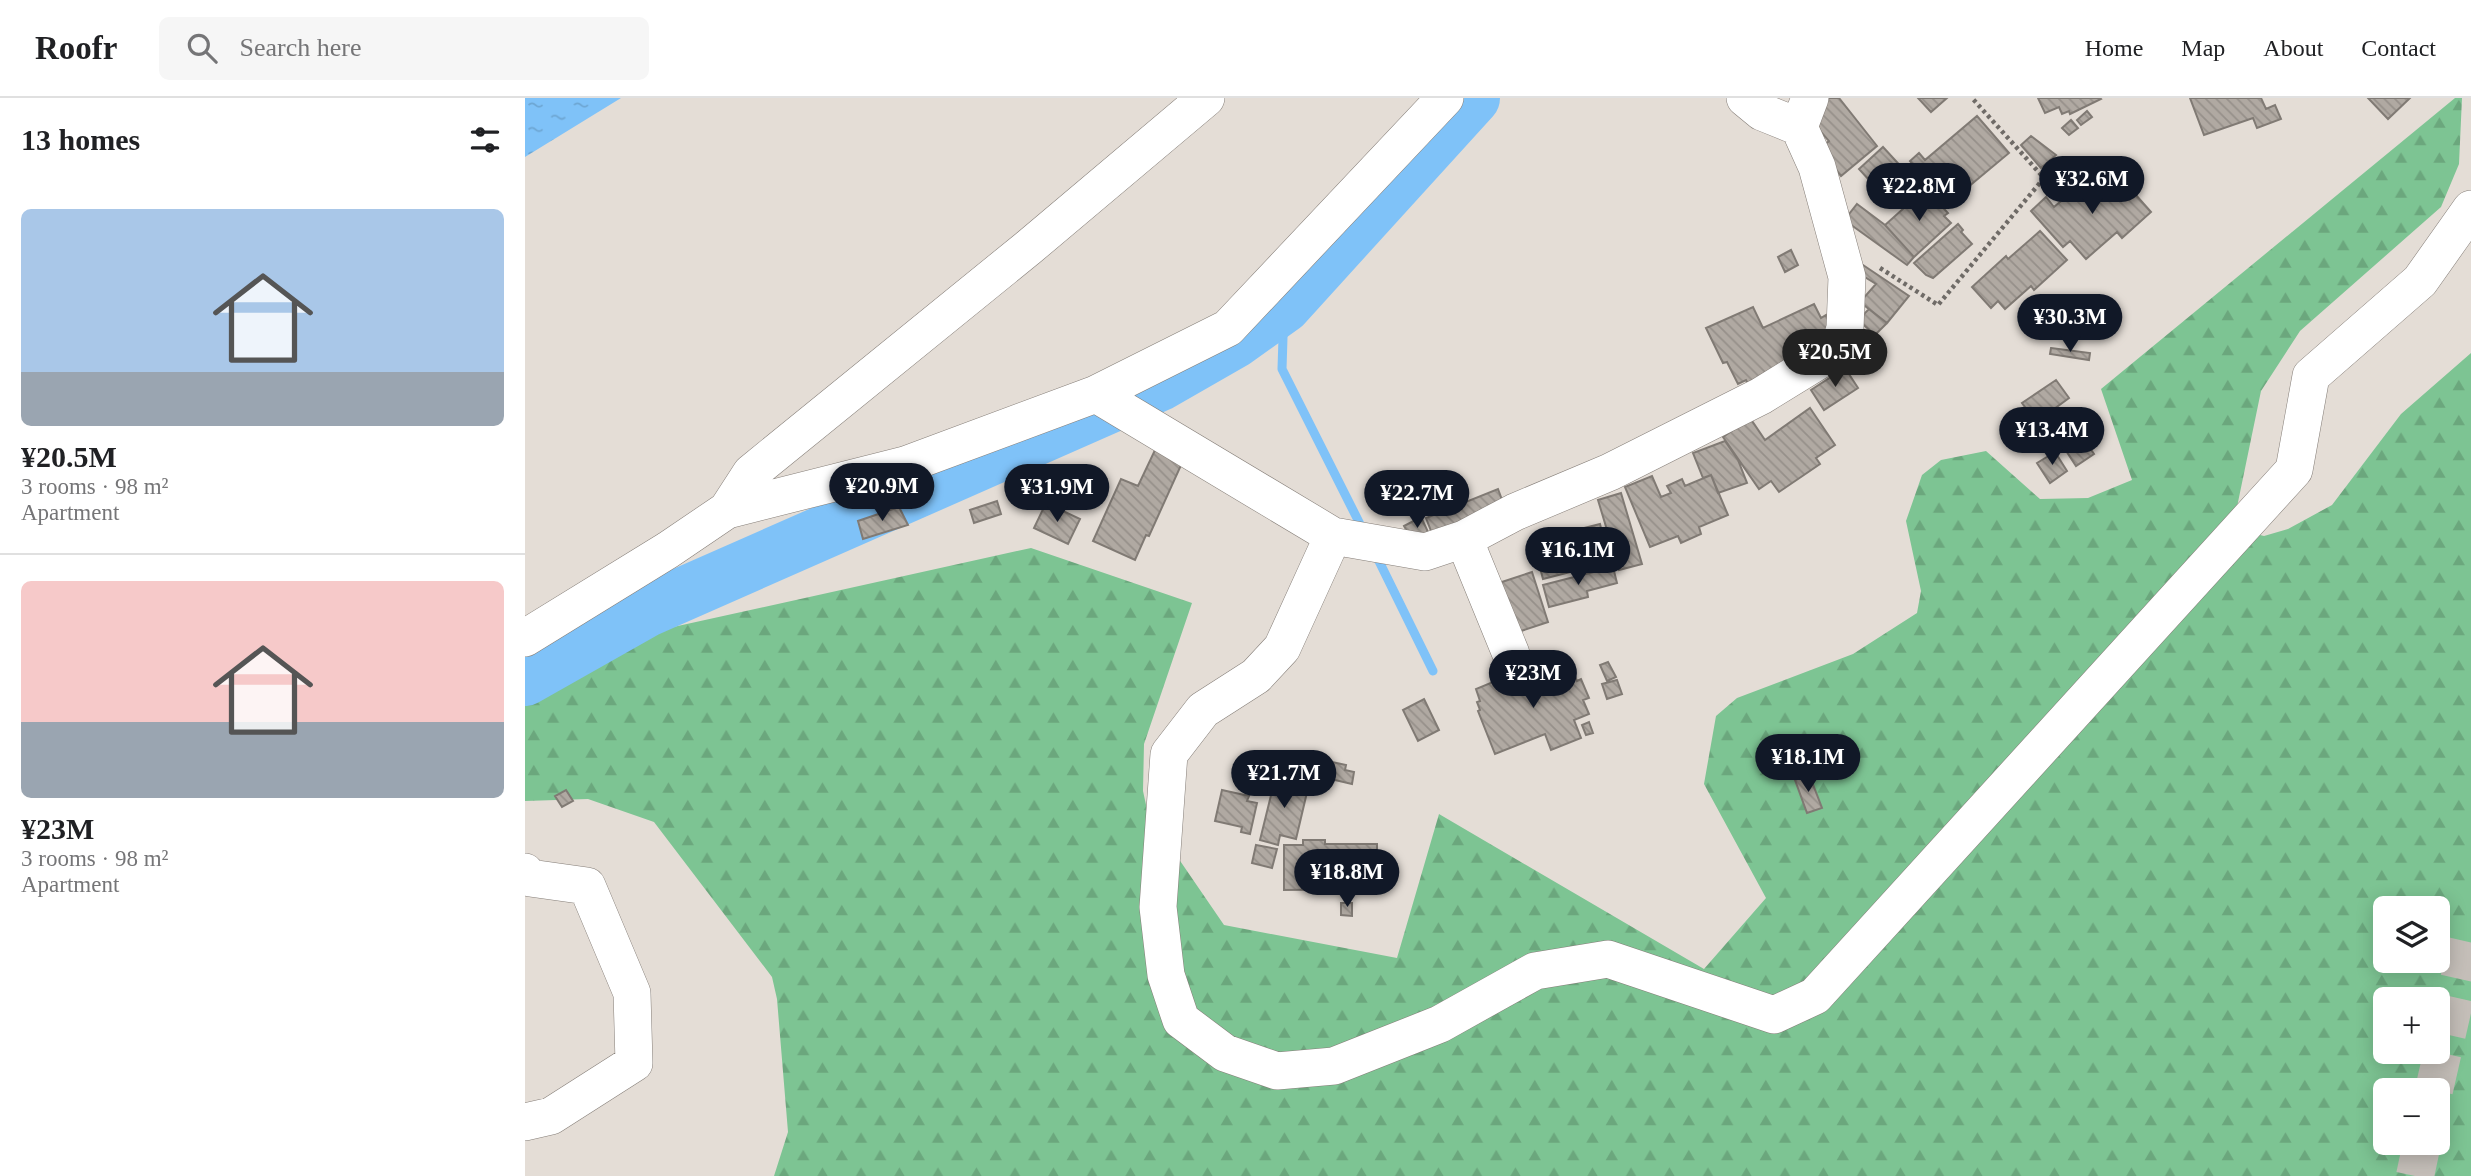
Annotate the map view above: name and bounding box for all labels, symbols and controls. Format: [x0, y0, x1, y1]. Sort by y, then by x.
search box [159, 17, 649, 80]
icon: search [183, 29, 221, 67]
text: Roofr [35, 30, 117, 66]
text: Search here [239, 33, 361, 62]
text: Home [2085, 35, 2143, 61]
text: Map [2181, 35, 2225, 61]
text: About [2263, 35, 2323, 61]
text: Contact [2361, 35, 2436, 61]
icon: filters [466, 121, 504, 159]
text: 13 homes [21, 123, 140, 156]
pin: ¥32.6M [2035, 156, 2149, 216]
pin: ¥22.8M [1862, 164, 1976, 223]
text: ¥32.6M [2055, 166, 2129, 191]
text: ¥22.8M [1882, 173, 1956, 198]
icon: home [200, 255, 326, 381]
pin: ¥30.3M [2013, 294, 2127, 354]
text: ¥30.3M [2033, 304, 2107, 329]
pin: ¥20.5M [1778, 330, 1892, 389]
text: ¥20.5M [1798, 339, 1872, 364]
pin: ¥13.4M [1995, 408, 2109, 467]
text: ¥13.4M [2015, 417, 2089, 442]
text: ¥20.5M [21, 440, 117, 473]
pin: ¥20.9M [825, 464, 939, 523]
pin: ¥31.9M [1000, 464, 1114, 524]
pin: ¥22.7M [1360, 470, 1474, 530]
text: ¥20.9M [845, 473, 919, 498]
text: 3 rooms · 98 m² [21, 474, 168, 499]
text: ¥31.9M [1020, 474, 1094, 499]
text: ¥22.7M [1380, 480, 1454, 505]
text: Apartment [21, 500, 119, 525]
pin: ¥16.1M [1521, 528, 1635, 587]
text: ¥16.1M [1541, 537, 1615, 562]
icon: home [200, 627, 326, 753]
pin: ¥23M [1492, 650, 1574, 710]
text: ¥23M [1505, 660, 1561, 685]
pin: ¥18.1M [1751, 734, 1865, 794]
text: ¥18.1M [1771, 744, 1845, 769]
pin: ¥21.7M [1227, 750, 1341, 810]
text: ¥21.7M [1247, 760, 1321, 785]
text: ¥23M [21, 812, 94, 845]
text: 3 rooms · 98 m² [21, 846, 168, 871]
pin: ¥18.8M [1290, 850, 1404, 909]
text: ¥18.8M [1310, 859, 1384, 884]
text: Apartment [21, 872, 119, 897]
map controls [2373, 896, 2450, 1155]
button: layers [2373, 896, 2450, 973]
button: + [2373, 987, 2450, 1064]
button: − [2373, 1078, 2450, 1155]

